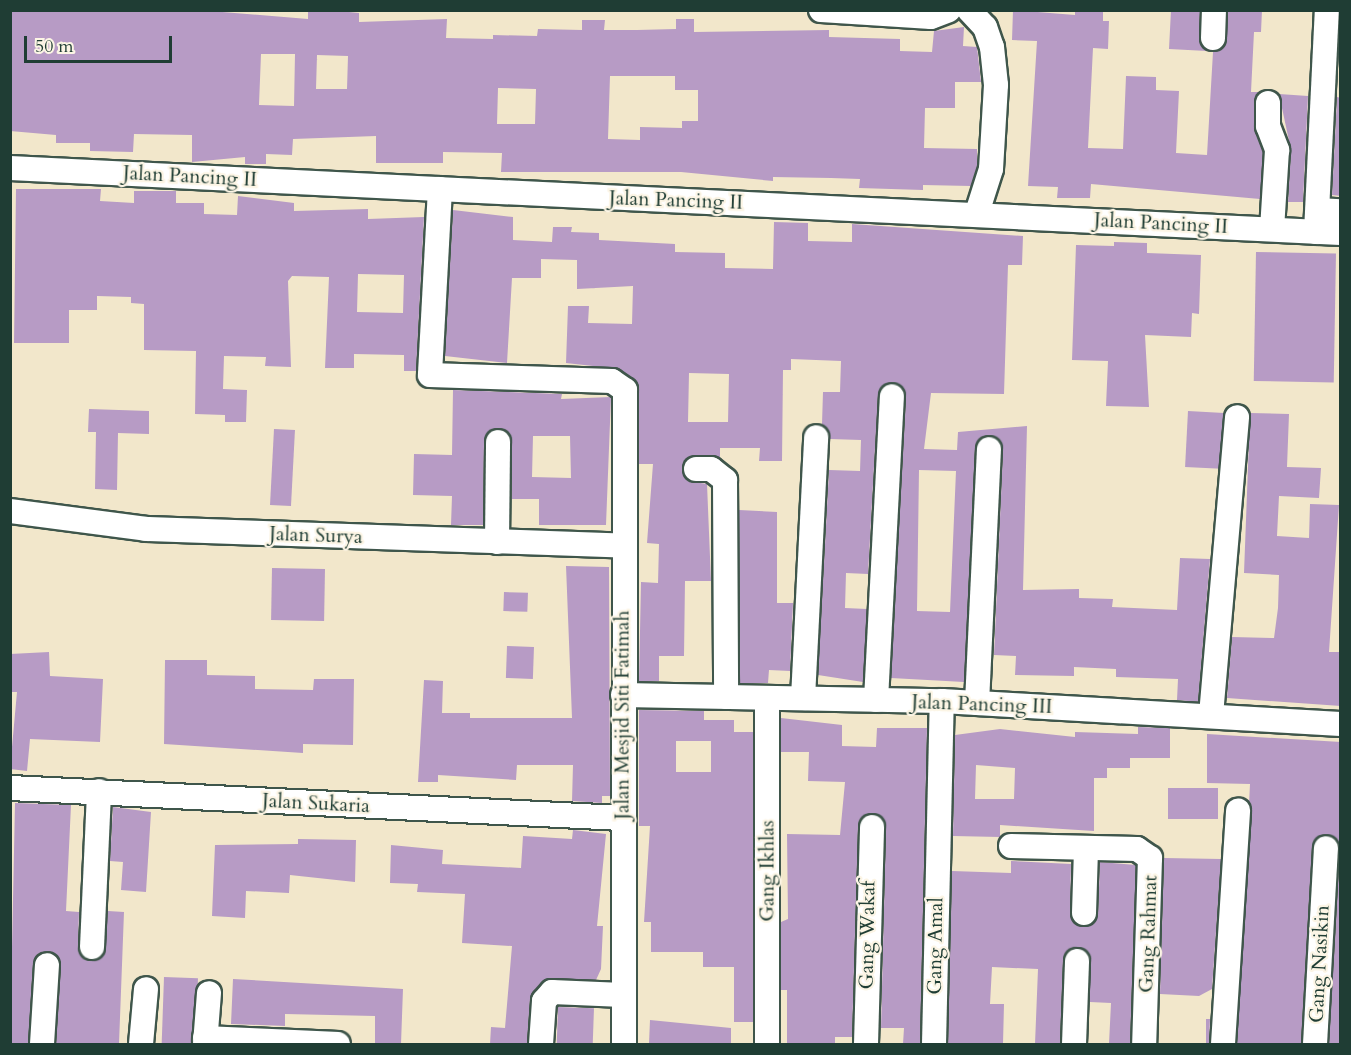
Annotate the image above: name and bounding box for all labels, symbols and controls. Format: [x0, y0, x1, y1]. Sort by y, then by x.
scale bar [27, 24, 176, 62]
text: 50 m [35, 34, 74, 59]
street label: Jalan Pancing II [122, 161, 258, 191]
street label: Jalan Pancing II [609, 186, 743, 214]
street label: Jalan Pancing II [1093, 208, 1229, 238]
street label: Jalan Surya [269, 521, 363, 549]
street label: Jalan Mesjid Siti Fatimah [610, 610, 634, 820]
street label: Jalan Pancing III [911, 690, 1053, 718]
street label: Jalan Sukaria [262, 788, 370, 818]
street label: Gang Ikhlas [755, 820, 779, 922]
street label: Gang Rahmat [1134, 875, 1162, 993]
street label: Gang Wakaf [854, 881, 880, 989]
street label: Gang Amal [922, 897, 948, 995]
street label: Gang Nasikin [1304, 904, 1334, 1024]

